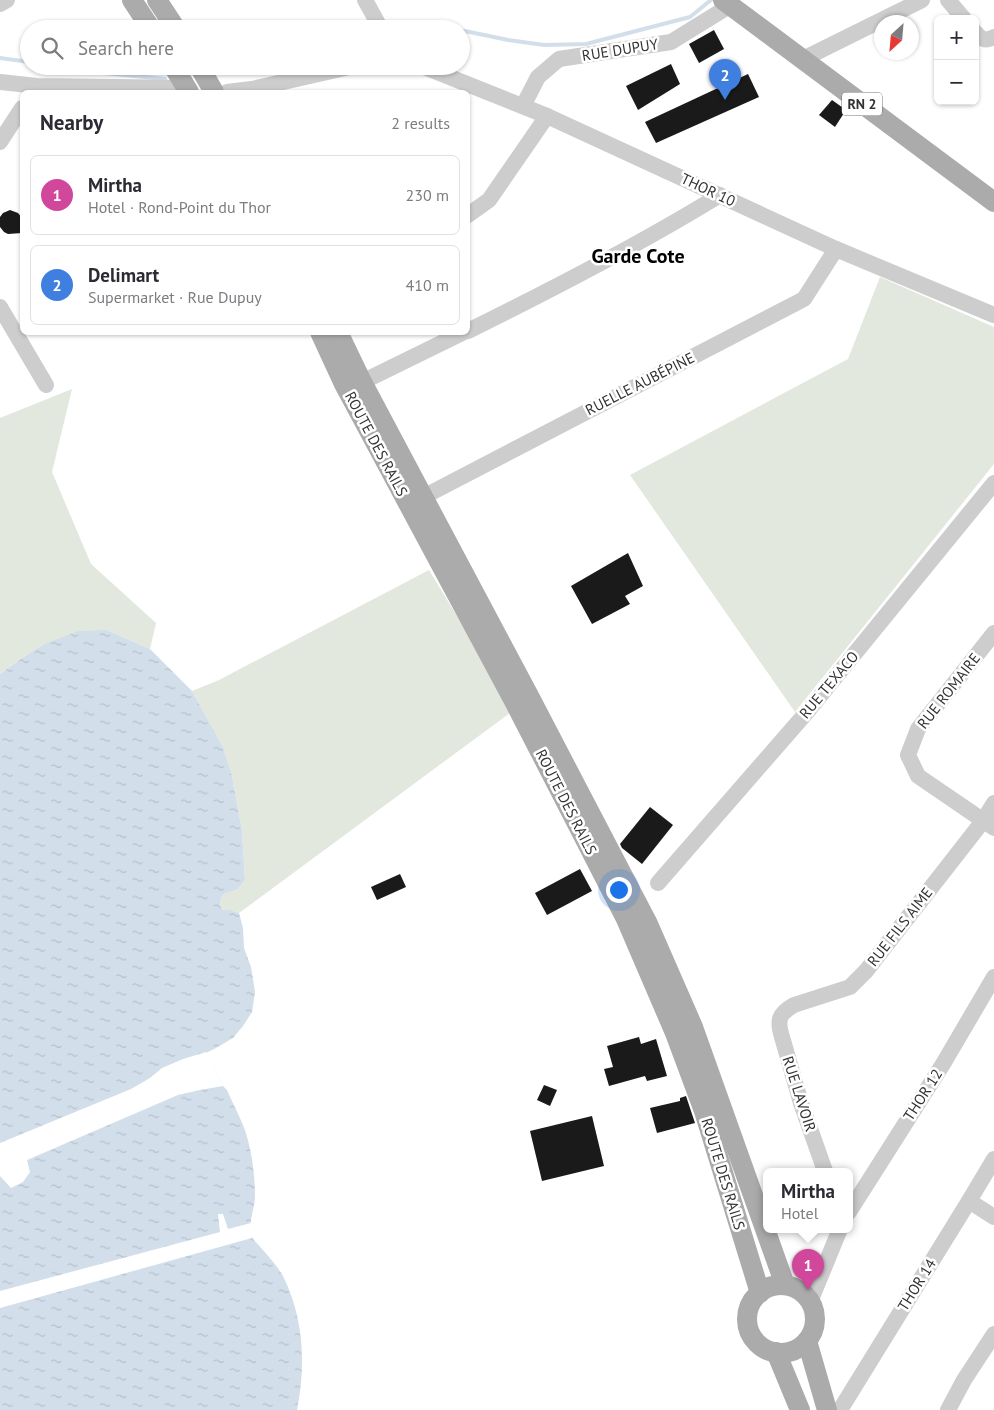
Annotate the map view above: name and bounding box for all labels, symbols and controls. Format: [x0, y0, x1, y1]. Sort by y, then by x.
north arrow [874, 15, 919, 60]
map controls [934, 15, 979, 105]
button: + [934, 15, 979, 60]
search box [20, 20, 470, 75]
icon: search [38, 34, 66, 62]
street label: RUE DUPUY [580, 34, 660, 65]
text: Search here [78, 36, 174, 60]
pin: 2 [709, 59, 741, 100]
button: − [934, 60, 979, 105]
road number: RN 2 [842, 92, 882, 116]
text: Nearby [40, 109, 103, 136]
text: 2 results [391, 113, 450, 133]
street label: THOR 10 [678, 169, 738, 210]
text: Mirtha [88, 173, 142, 197]
text: 1 [52, 185, 62, 205]
text: 230 m [406, 185, 449, 205]
text: Hotel · Rond-Point du Thor [88, 197, 271, 217]
district label: Garde Cote [591, 243, 685, 269]
text: Delimart [88, 263, 159, 287]
text: 2 [52, 275, 62, 295]
text: 410 m [406, 275, 449, 295]
text: Supermarket · Rue Dupuy [88, 287, 262, 307]
street label: RUELLE AUBÉPINE [582, 348, 698, 419]
street label: ROUTE DES RAILS [341, 388, 412, 499]
street label: RUE TEXACO [795, 647, 862, 722]
street label: RUE ROMAIRE [913, 649, 984, 732]
street label: ROUTE DES RAILS [532, 746, 601, 858]
your location [606, 877, 632, 903]
street label: RUE FILS AIME [863, 883, 936, 970]
street label: RUE LAVOIR [778, 1054, 821, 1134]
street label: THOR 12 [899, 1065, 946, 1124]
street label: ROUTE DES RAILS [697, 1116, 750, 1232]
popup [763, 1168, 853, 1233]
text: Mirtha [781, 1179, 835, 1203]
text: Hotel [781, 1203, 818, 1223]
pin: 1 [792, 1249, 824, 1290]
street label: THOR 14 [893, 1255, 940, 1314]

